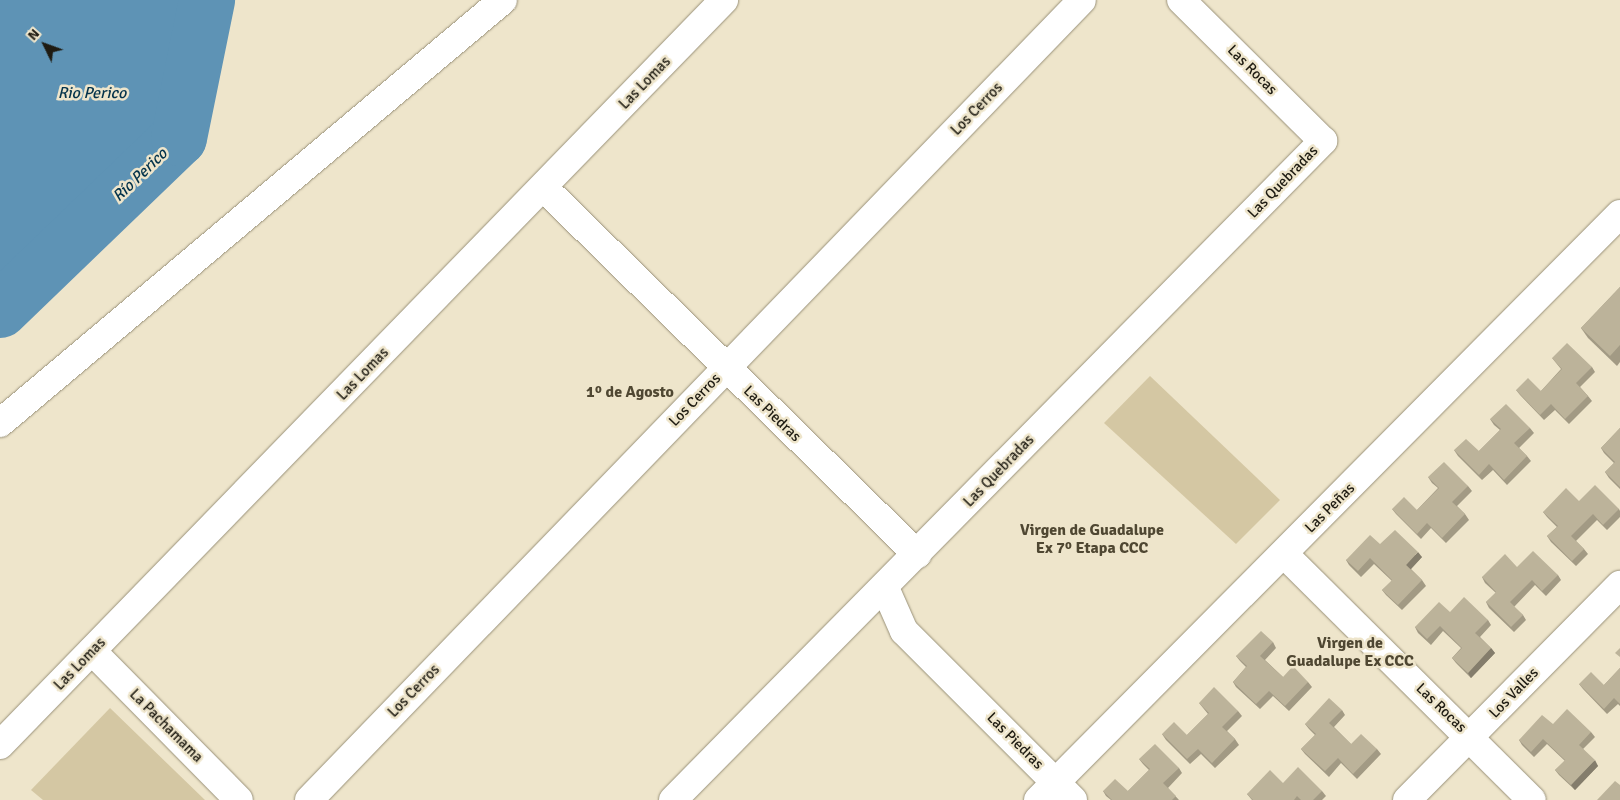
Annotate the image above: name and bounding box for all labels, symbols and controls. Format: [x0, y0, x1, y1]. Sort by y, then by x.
north arrow [20, 20, 70, 70]
text: N [24, 25, 43, 44]
street label: Las Rocas [1223, 41, 1281, 99]
street label: Las Lomas [615, 53, 675, 113]
street label: Los Cerros [947, 79, 1007, 139]
water label: Rio Perico [58, 83, 126, 103]
street label: Las Quebradas [1244, 142, 1322, 222]
water label: Río Perico [109, 144, 171, 206]
street label: Las Lomas [333, 344, 393, 404]
street label: Los Cerros [665, 370, 725, 430]
district label: 1º de Agosto [586, 382, 674, 402]
street label: Las Piedras [740, 382, 804, 446]
street label: Las Quebradas [960, 431, 1038, 511]
street label: Las Peñas [1301, 479, 1359, 537]
district label: Virgen de Guadalupe Ex 7º Etapa CCC [1020, 520, 1164, 558]
district label: Virgen de Guadalupe Ex CCC [1286, 633, 1414, 671]
street label: Las Lomas [50, 634, 110, 694]
street label: Los Cerros [384, 661, 444, 721]
street label: Los Valles [1486, 664, 1542, 722]
street label: Las Rocas [1412, 680, 1470, 736]
street label: La Pachamama [126, 686, 206, 766]
street label: Las Piedras [983, 709, 1047, 773]

